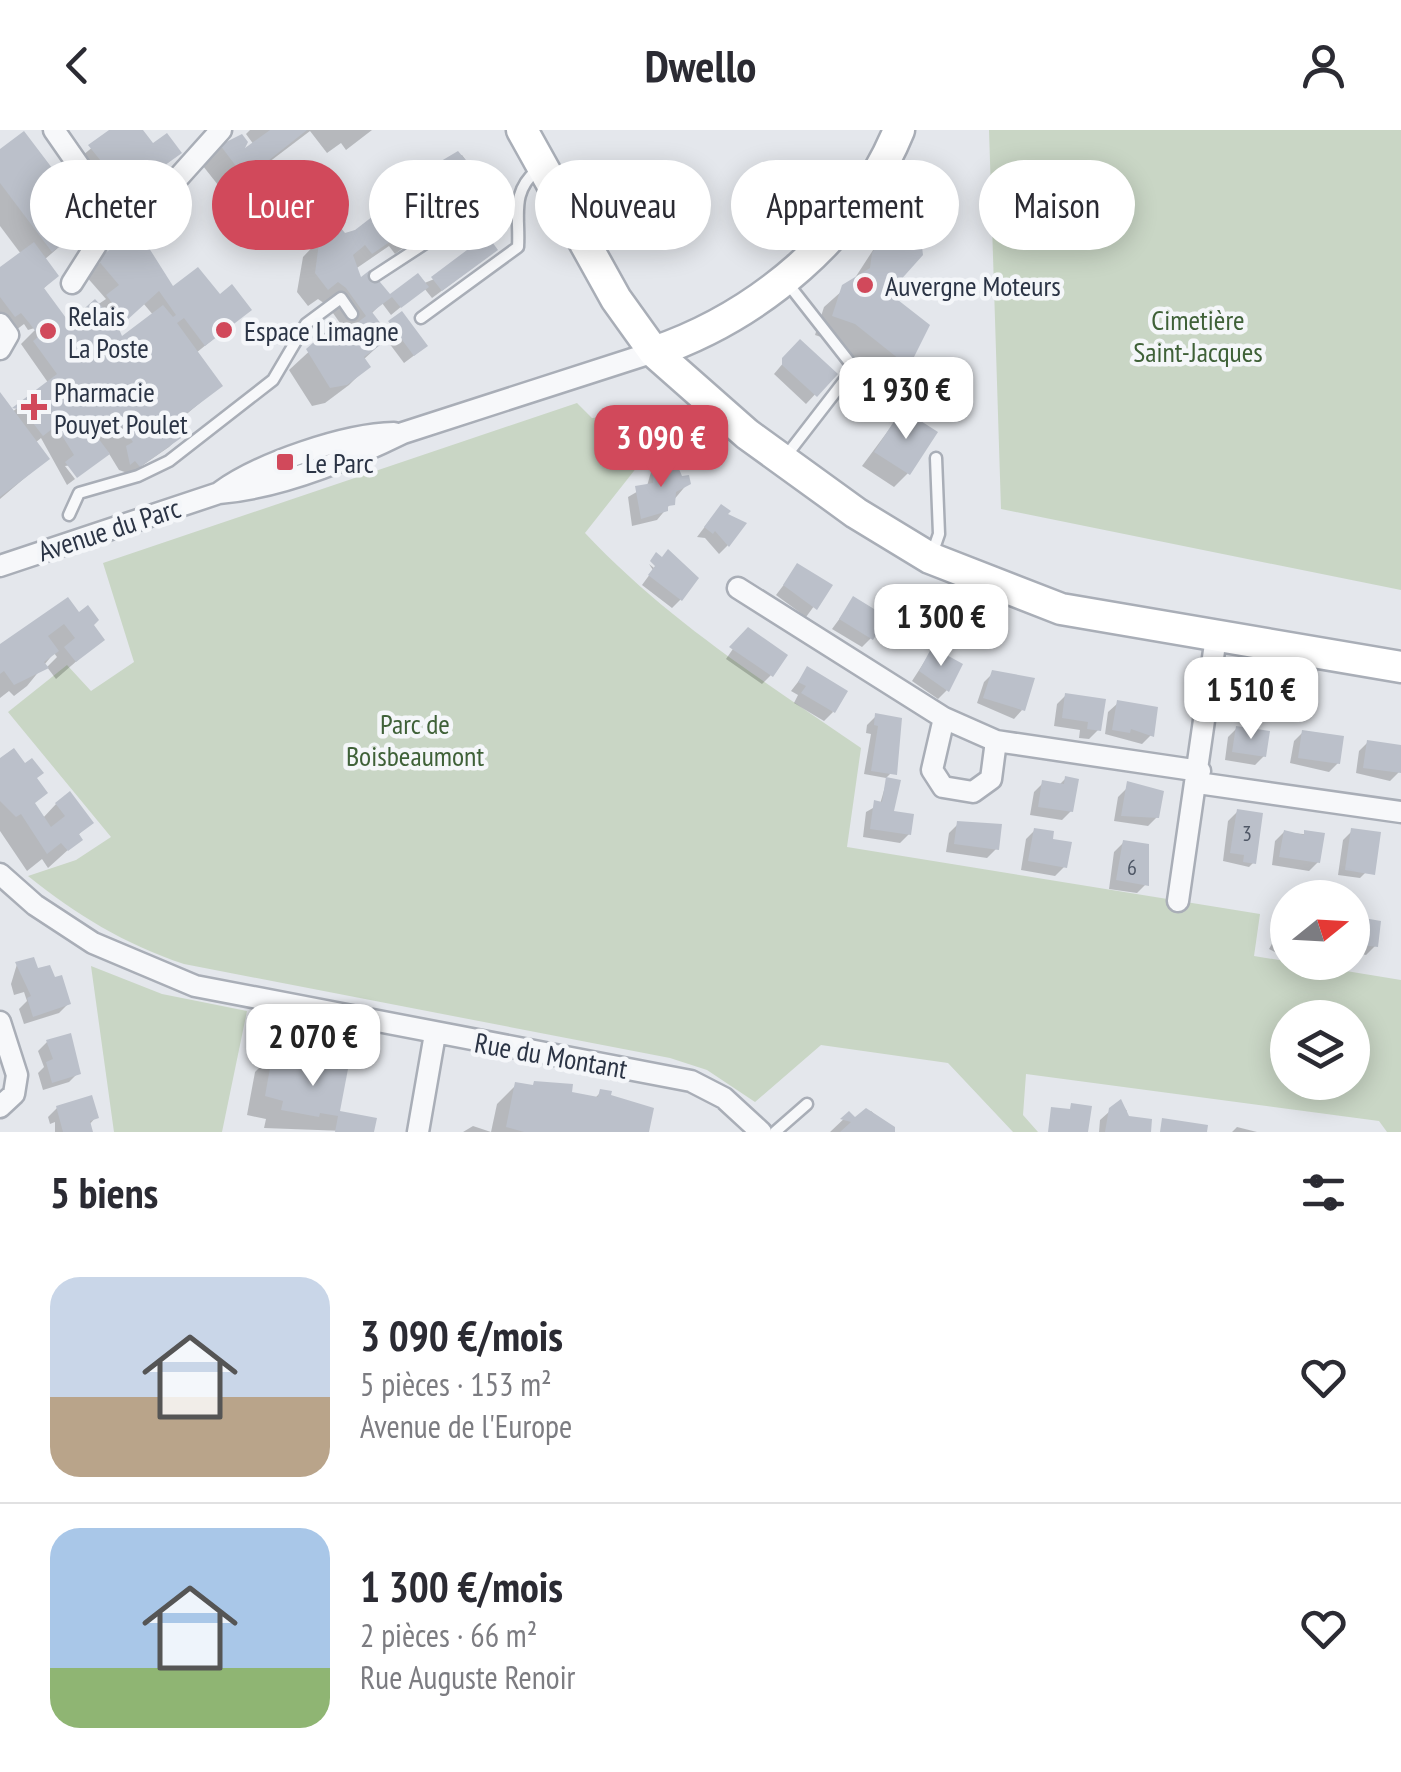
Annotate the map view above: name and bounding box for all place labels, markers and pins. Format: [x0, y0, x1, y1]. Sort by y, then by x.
place label: Auvergne Moteurs [885, 267, 1061, 304]
marker: Auvergne Moteurs [854, 274, 876, 296]
place label: Relais La Poste [68, 297, 149, 366]
place label: Espace Limagne [244, 312, 399, 349]
marker: Espace Limagne [213, 319, 235, 341]
marker: Relais La Poste [37, 320, 59, 342]
pin: 1 930 € [814, 357, 998, 442]
place label: Pharmacie Pouyet Poulet [54, 373, 188, 442]
marker: Pharmacie Pouyet Poulet [23, 396, 45, 418]
pin: 3 090 € [569, 405, 753, 490]
place label: Le Parc [305, 444, 374, 481]
marker: Le Parc [274, 451, 296, 473]
pin: 1 300 € [849, 584, 1033, 669]
pin: 1 510 € [1159, 657, 1343, 742]
pin: 2 070 € [221, 1004, 405, 1089]

